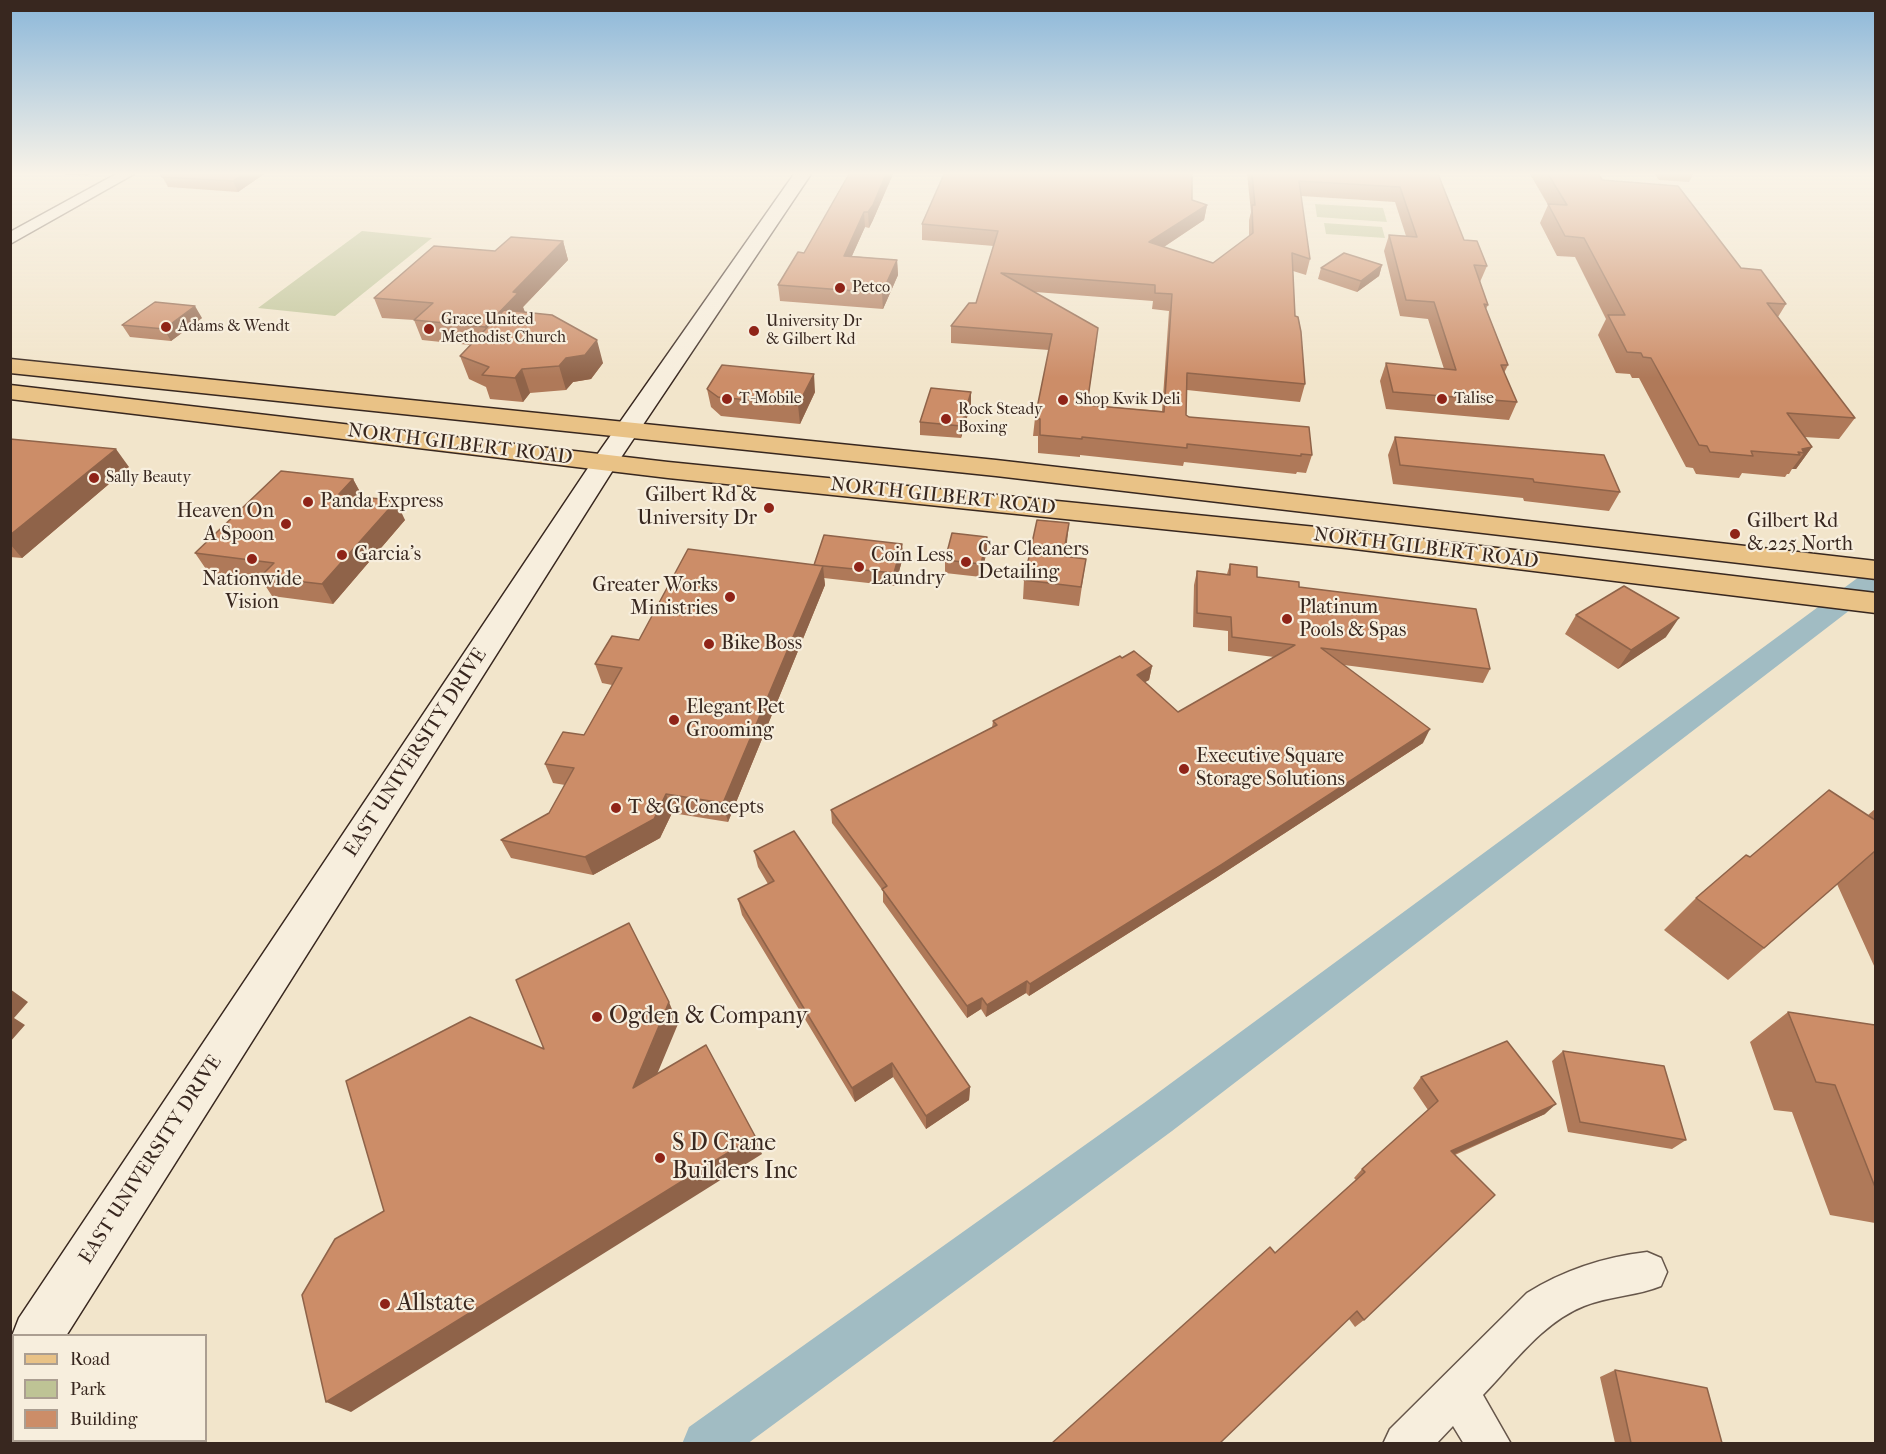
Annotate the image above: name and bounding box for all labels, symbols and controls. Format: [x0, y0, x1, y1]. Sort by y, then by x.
place label: Petco [852, 278, 890, 298]
marker: Petco [833, 281, 847, 295]
place label: Grace United Methodist Church [441, 310, 566, 348]
place label: University Dr & Gilbert Rd [766, 312, 862, 350]
place label: Adams & Wendt [178, 317, 290, 337]
marker: Adams & Wendt [159, 320, 173, 334]
marker: Grace United Methodist Church [422, 322, 436, 336]
marker: University Dr & Gilbert Rd [747, 324, 761, 338]
place label: T-Mobile [739, 389, 802, 409]
place label: Talise [1454, 389, 1494, 409]
place label: Shop Kwik Deli [1075, 390, 1181, 410]
marker: T-Mobile [720, 392, 734, 406]
marker: Talise [1435, 392, 1449, 406]
marker: Shop Kwik Deli [1056, 393, 1070, 407]
place label: Rock Steady Boxing [958, 400, 1042, 438]
marker: Rock Steady Boxing [939, 412, 953, 426]
street label: NORTH GILBERT ROAD [346, 419, 574, 471]
place label: Sally Beauty [106, 468, 191, 488]
marker: Sally Beauty [87, 471, 101, 485]
street label: NORTH GILBERT ROAD [829, 473, 1057, 521]
place label: Gilbert Rd & University Dr [637, 484, 757, 531]
place label: Panda Express [320, 490, 443, 514]
marker: Panda Express [301, 495, 315, 509]
place label: Heaven On A Spoon [177, 500, 274, 547]
marker: Gilbert Rd & University Dr [762, 501, 776, 515]
place label: Gilbert Rd & 225 North [1747, 510, 1853, 557]
marker: Heaven On A Spoon [279, 517, 293, 531]
street label: NORTH GILBERT ROAD [1312, 523, 1540, 575]
marker: Gilbert Rd & 225 North [1728, 527, 1742, 541]
place label: Car Cleaners Detailing [978, 538, 1089, 585]
place label: Garcia's [354, 543, 421, 567]
place label: Coin Less Laundry [871, 544, 953, 591]
marker: Garcia's [335, 548, 349, 562]
marker: Nationwide Vision [245, 552, 259, 566]
marker: Car Cleaners Detailing [959, 555, 973, 569]
marker: Coin Less Laundry [852, 560, 866, 574]
place label: Nationwide Vision [202, 568, 302, 615]
place label: Greater Works Ministries [592, 574, 718, 621]
marker: Greater Works Ministries [723, 590, 737, 604]
place label: Platinum Pools & Spas [1299, 596, 1406, 643]
marker: Platinum Pools & Spas [1280, 612, 1294, 626]
place label: Bike Boss [721, 632, 802, 656]
marker: Bike Boss [702, 637, 716, 651]
street label: EAST UNIVERSITY DRIVE [340, 644, 492, 862]
place label: Elegant Pet Grooming [686, 696, 785, 743]
marker: Elegant Pet Grooming [667, 713, 681, 727]
place label: Executive Square Storage Solutions [1196, 745, 1345, 792]
marker: Executive Square Storage Solutions [1177, 762, 1191, 776]
place label: T & G Concepts [628, 796, 764, 820]
marker: T & G Concepts [609, 801, 623, 815]
place label: Ogden & Company [609, 1003, 808, 1031]
marker: Ogden & Company [590, 1010, 604, 1024]
street label: EAST UNIVERSITY DRIVE [75, 1051, 227, 1269]
place label: S D Crane Builders Inc [672, 1130, 798, 1186]
marker: S D Crane Builders Inc [653, 1151, 667, 1165]
place label: Allstate [397, 1290, 475, 1318]
marker: Allstate [378, 1297, 392, 1311]
legend [12, 1334, 207, 1442]
text: Road [70, 1349, 110, 1370]
text: Park [70, 1379, 106, 1400]
text: Building [70, 1409, 137, 1430]

